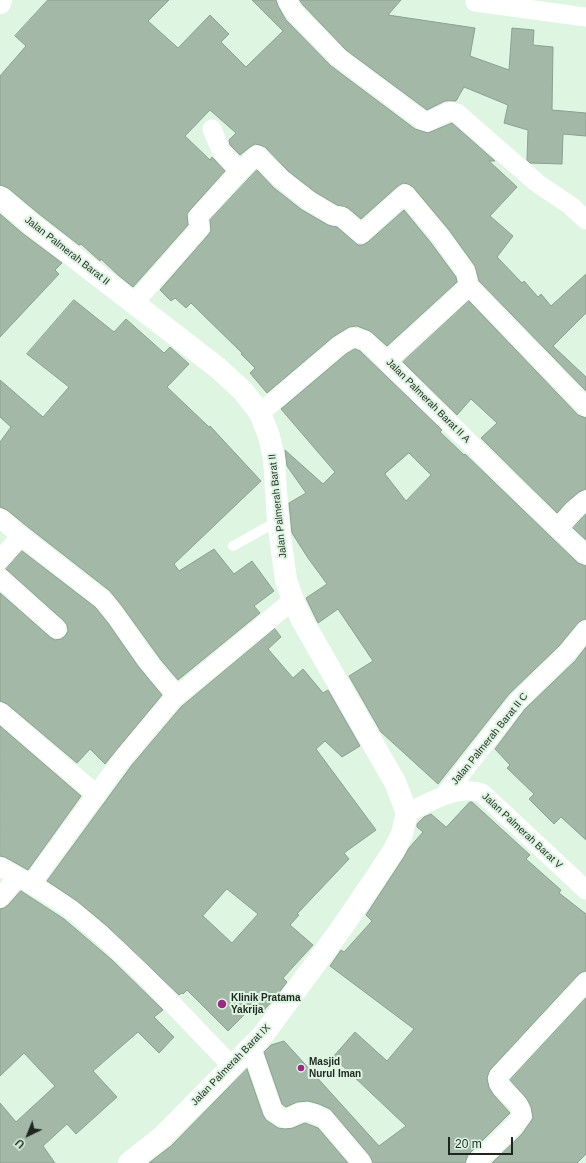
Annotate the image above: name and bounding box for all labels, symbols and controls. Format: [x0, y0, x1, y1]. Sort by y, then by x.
street label: Jalan Palmerah Barat II [22, 214, 112, 288]
street label: Jalan Palmerah Barat II A [383, 356, 473, 446]
street label: Jalan Palmerah Barat II [267, 453, 289, 559]
street label: Jalan Palmerah Barat II C [449, 691, 531, 787]
street label: Jalan Palmerah Barat V [479, 791, 565, 871]
place label: Klinik Pratama Yakrija [231, 992, 300, 1016]
marker: Klinik Pratama Yakrija [216, 998, 228, 1010]
street label: Jalan Palmerah Barat IX [189, 1022, 273, 1108]
place label: Masjid Nurul Iman [309, 1056, 361, 1080]
marker: Masjid Nurul Iman [296, 1063, 306, 1073]
north arrow [8, 1115, 48, 1155]
scale bar [450, 1129, 515, 1155]
text: U [13, 1137, 27, 1151]
text: 20 m [455, 1137, 482, 1151]

